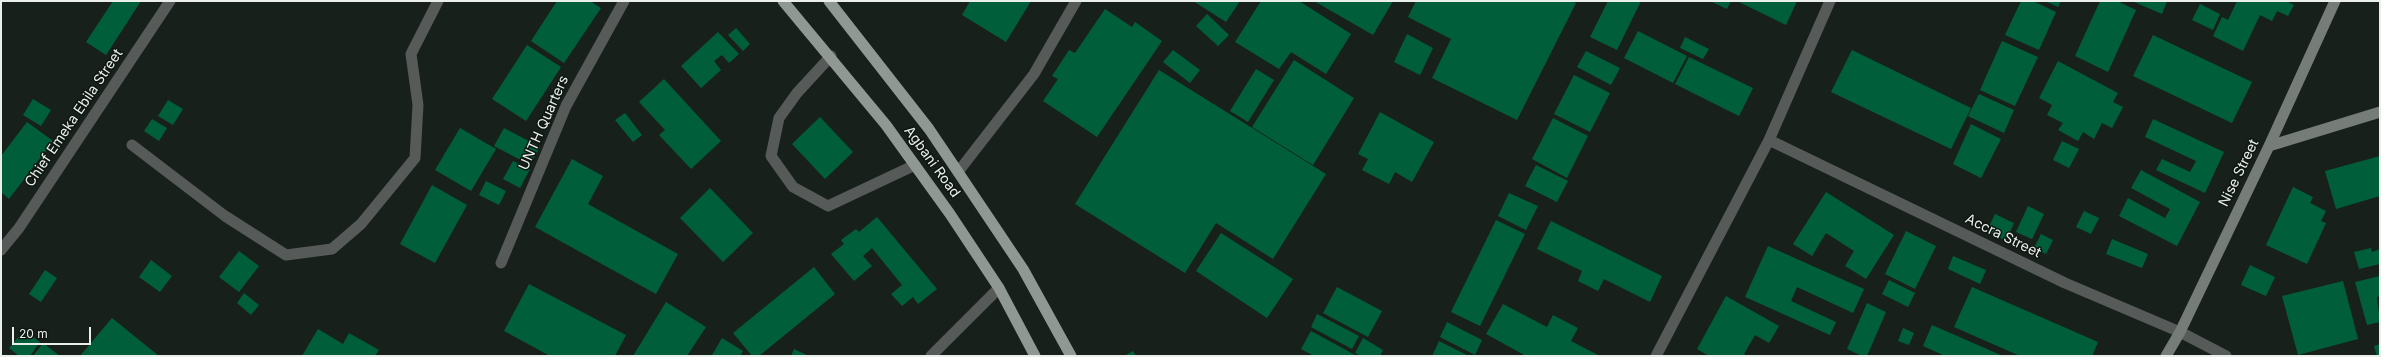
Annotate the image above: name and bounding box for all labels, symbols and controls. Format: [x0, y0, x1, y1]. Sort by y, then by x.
street label: Chief Emeka Ebila Street [22, 46, 126, 190]
street label: UNTH Quarters [516, 73, 572, 173]
street label: Agbani Road [900, 123, 964, 201]
street label: Nise Street [2215, 137, 2263, 209]
street label: Accra Street [1962, 210, 2044, 262]
scale bar [14, 319, 93, 345]
text: 20 m [19, 326, 48, 341]

